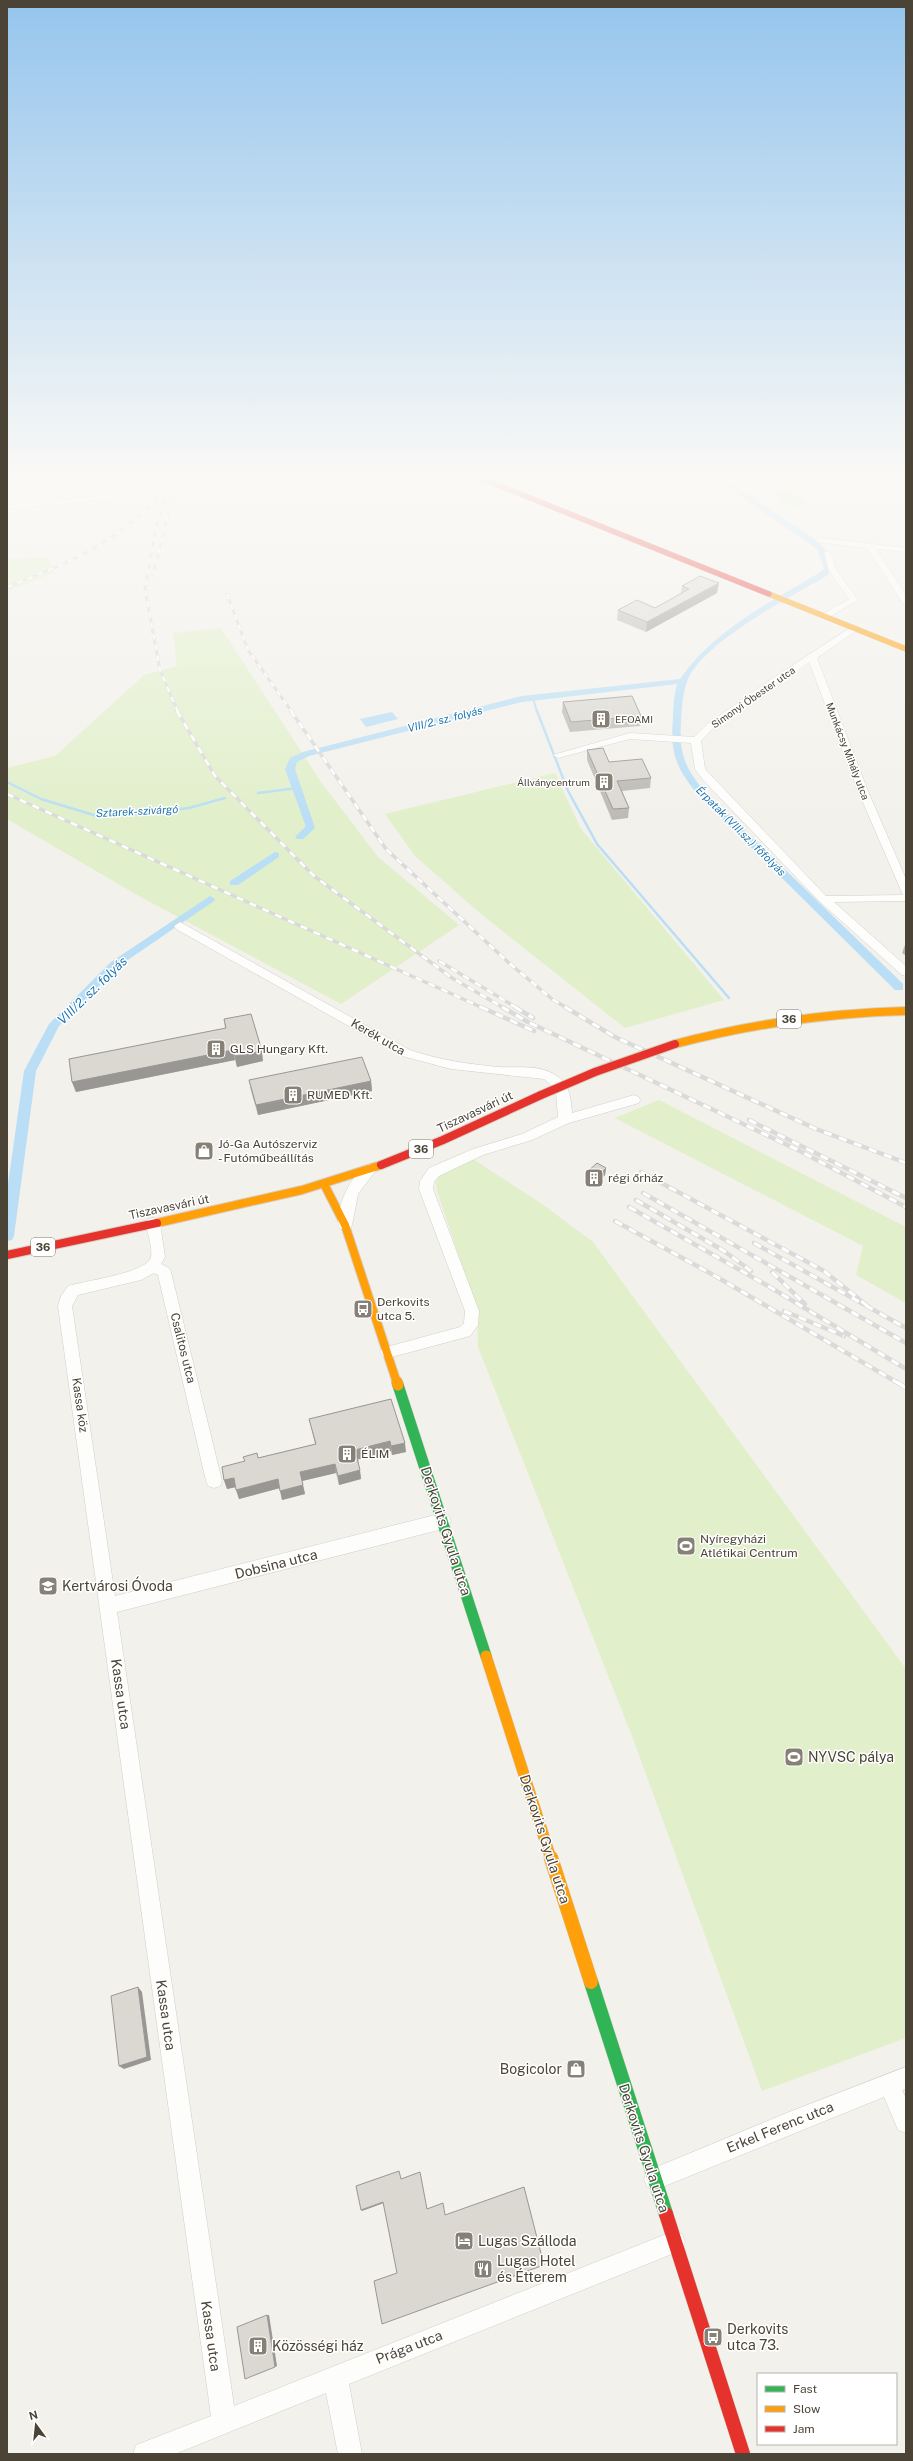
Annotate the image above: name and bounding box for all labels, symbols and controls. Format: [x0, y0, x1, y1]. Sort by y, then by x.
street label: Simonyi Óbester utca [709, 664, 797, 730]
street label: Munkácsy Mihály utca [824, 701, 872, 801]
water label: VIII/2. sz. folyás [406, 704, 484, 734]
building icon: EFOAMI [590, 708, 612, 730]
place label: EFOAMI [615, 713, 653, 725]
building icon: Állványcentrum [593, 771, 615, 793]
place label: Állványcentrum [517, 776, 590, 788]
water label: Érpatak (VIII.sz.) főfolyás [694, 783, 789, 879]
water label: Sztarek-szivárgó [95, 803, 179, 819]
water label: VIII/2. sz. folyás [54, 953, 130, 1027]
road number: 36 [777, 1010, 801, 1028]
street label: Kerék utca [348, 1016, 408, 1058]
building icon: GLS Hungary Kft. [205, 1038, 227, 1060]
place label: GLS Hungary Kft. [230, 1042, 328, 1056]
building icon: RUMED Kft. [282, 1084, 304, 1106]
place label: RUMED Kft. [307, 1088, 372, 1102]
street label: Tiszavasvári út [435, 1088, 515, 1136]
place label: Jó-Ga Autószerviz - Futóműbeállítás [218, 1137, 318, 1165]
shop icon: Jó-Ga Autószerviz - Futóműbeállítás [193, 1140, 215, 1162]
road number: 36 [409, 1140, 433, 1158]
building icon: régi őrház [583, 1167, 605, 1189]
place label: régi őrház [608, 1171, 664, 1185]
street label: Tiszavasvári út [128, 1192, 211, 1222]
road number: 36 [31, 1238, 55, 1256]
place label: Derkovits utca 5. [377, 1295, 430, 1323]
bus stop icon: Derkovits utca 5. [352, 1298, 374, 1320]
street label: Csalitos utca [167, 1311, 199, 1385]
street label: Kassa köz [69, 1377, 91, 1434]
building icon: ÉLIM [336, 1443, 358, 1465]
place label: ÉLIM [361, 1447, 389, 1461]
street label: Derkovits Gyula utca [418, 1464, 474, 1598]
place label: Nyíregyházi Atlétikai Centrum [700, 1532, 798, 1560]
sports icon: Nyíregyházi Atlétikai Centrum [675, 1535, 697, 1557]
street label: Dobsina utca [233, 1546, 319, 1582]
school or university icon: Kertvárosi Óvoda [37, 1575, 59, 1597]
place label: Kertvárosi Óvoda [62, 1576, 173, 1594]
street label: Kassa utca [108, 1658, 134, 1730]
sports icon: NYVSC pálya [783, 1746, 805, 1768]
place label: NYVSC pálya [808, 1749, 894, 1765]
street label: Derkovits Gyula utca [517, 1772, 573, 1906]
street label: Kassa utca [153, 1979, 179, 2051]
shop icon: Bogicolor [565, 2058, 587, 2080]
place label: Bogicolor [500, 2061, 562, 2077]
street label: Derkovits Gyula utca [616, 2081, 672, 2215]
street label: Erkel Ferenc utca [724, 2098, 836, 2156]
hotel icon: Lugas Szálloda [453, 2230, 475, 2252]
place label: Lugas Szálloda [478, 2233, 577, 2249]
place label: Lugas Hotel és Étterem [497, 2253, 575, 2285]
restaurant icon: Lugas Hotel és Étterem [472, 2258, 494, 2280]
street label: Kassa utca [198, 2300, 224, 2372]
place label: Derkovits utca 73. [727, 2321, 788, 2353]
bus stop icon: Derkovits utca 73. [702, 2326, 724, 2348]
street label: Prága utca [373, 2327, 445, 2367]
building icon: Közösségi ház [247, 2335, 269, 2357]
place label: Közösségi ház [272, 2338, 364, 2354]
legend [757, 2373, 897, 2445]
text: Fast [793, 2382, 818, 2396]
text: Slow [793, 2402, 821, 2416]
north arrow [16, 2405, 56, 2445]
text: N [28, 2408, 39, 2422]
text: Jam [793, 2422, 815, 2436]

